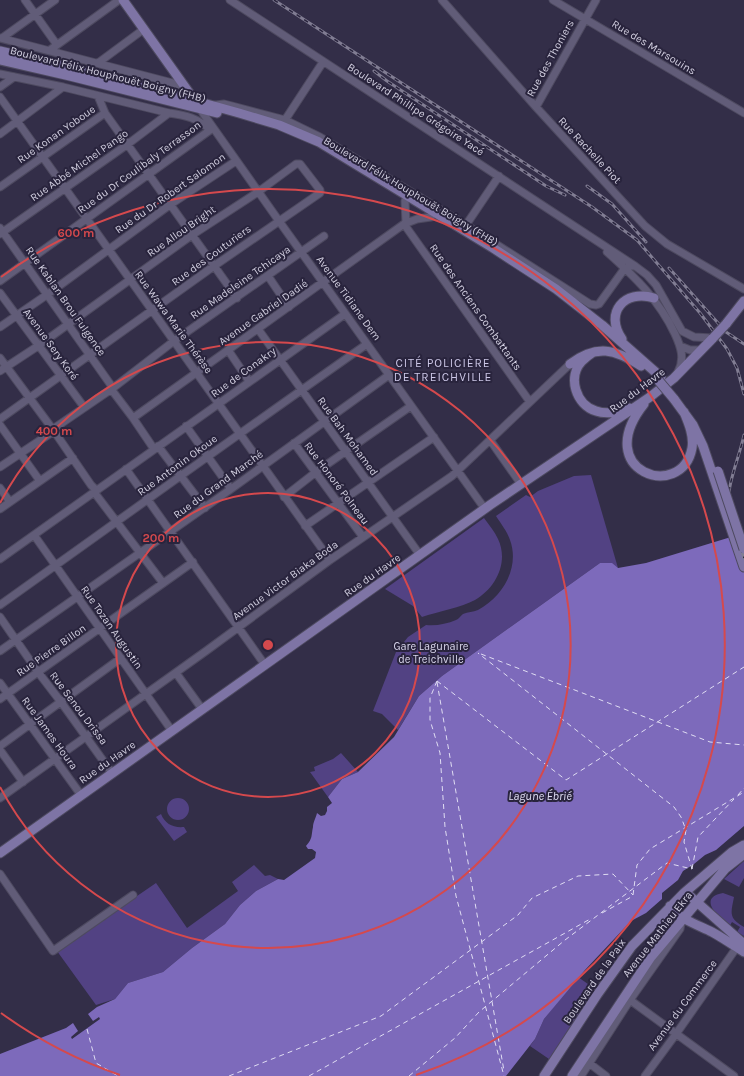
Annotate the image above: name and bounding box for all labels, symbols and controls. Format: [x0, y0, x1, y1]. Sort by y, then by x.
street label: Rue des Thoniers [524, 17, 577, 99]
street label: Rue des Marsouins [609, 17, 698, 78]
street label: Boulevard Félix Houphouët Boigny (FHB) [9, 44, 207, 105]
street label: Boulevard Phillipe Grégoire Yacé [345, 60, 487, 159]
street label: Rue Konan Yoboue [15, 102, 98, 166]
street label: Rue Rachelle Piot [555, 114, 624, 186]
street label: Rue du Dr Coulibaly Terrasson [75, 118, 203, 216]
street label: Rue Abbé Michel Pango [28, 127, 131, 204]
street label: Boulevard Félix Houphouët Boigny (FHB) [321, 134, 500, 249]
street label: Rue du Dr Robert Salomon [113, 150, 228, 237]
street label: Rue Allou Bright [145, 203, 218, 260]
street label: Rue des Couturiers [169, 222, 254, 289]
text: 600 m [58, 226, 94, 240]
street label: Rue des Anciens Combattants [427, 242, 524, 373]
street label: Rue Madeleine Tchicaya [188, 243, 293, 322]
street label: Rue Kablan Brou Fulgence [23, 244, 109, 359]
street label: Avenue Tidiane Dem [313, 253, 384, 343]
street label: Rue Wawa Marie Thérèse [132, 268, 215, 376]
street label: Avenue Gabriel Dadié [216, 277, 311, 348]
street label: Avenue Sery Koré [20, 306, 81, 383]
street label: Rue de Conakry [208, 344, 278, 400]
district label: CITÉ POLICIÈRE DE TREICHVILLE [394, 355, 492, 384]
street label: Rue du Havre [607, 365, 668, 415]
street label: Rue Bah Mohamed [315, 394, 381, 478]
text: 400 m [36, 424, 72, 438]
street label: Rue Antonin Okoue [135, 432, 220, 499]
street label: Rue Honoré Polneau [301, 439, 372, 527]
street label: Rue du Grand Marché [171, 447, 266, 521]
text: 200 m [143, 531, 179, 545]
street label: Avenue Victor Biaka Boda [230, 538, 341, 623]
street label: Rue du Havre [342, 551, 403, 600]
street label: Rue Tozan Augustin [78, 583, 145, 671]
street label: Rue Pierre Billon [14, 622, 89, 679]
centre of rings [261, 638, 275, 652]
park label: Gare Lagunaire de Treichville [393, 640, 469, 666]
street label: Rue Senou Drissa [47, 669, 110, 747]
street label: Rue James Houra [19, 694, 80, 772]
street label: Rue du Havre [77, 738, 138, 787]
water label: Lagune Ébrié [508, 788, 572, 803]
street label: Avenue Mathieu Ekra [620, 889, 695, 980]
street label: Boulevard de la Paix [560, 936, 629, 1026]
street label: Avenue du Commerce [645, 957, 720, 1053]

